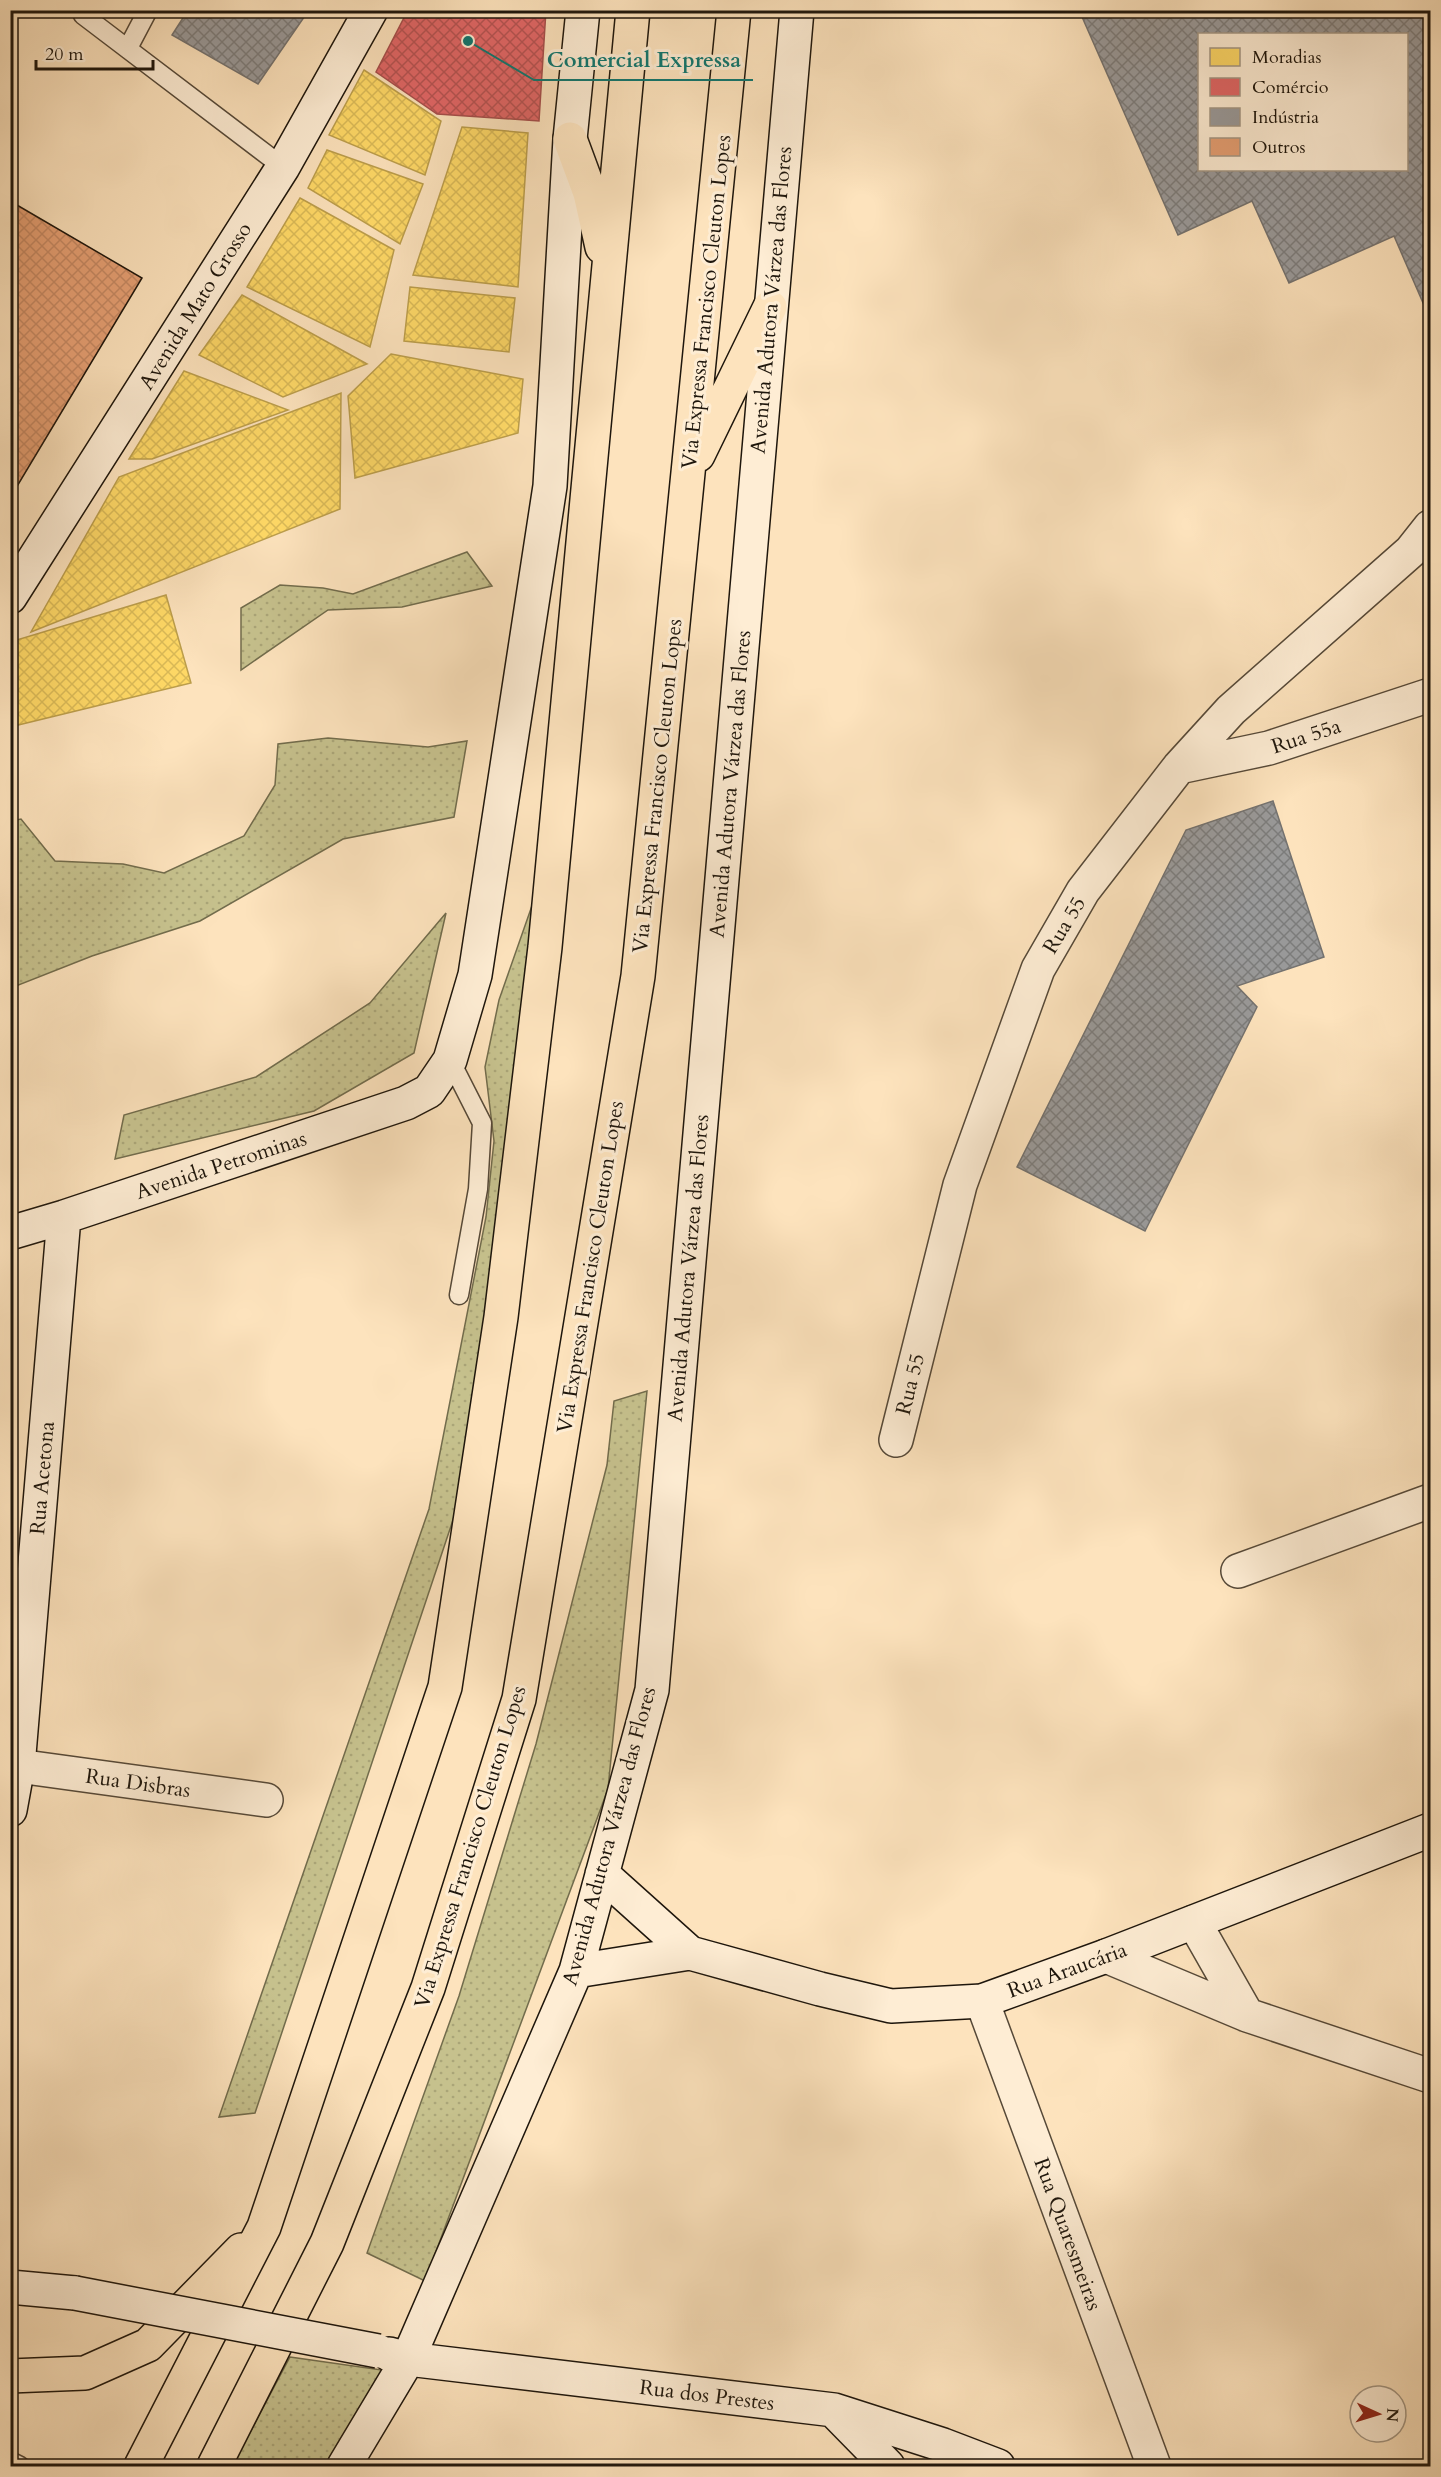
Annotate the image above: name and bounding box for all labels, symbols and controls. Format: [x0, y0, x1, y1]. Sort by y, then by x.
scale bar [36, 33, 153, 71]
legend [1198, 33, 1408, 171]
callout: Comercial Expressa [534, 40, 753, 80]
text: 20 m [45, 42, 84, 67]
text: Comercial Expressa [547, 45, 741, 75]
text: Moradias [1252, 45, 1321, 70]
text: Comércio [1252, 75, 1329, 100]
text: Indústria [1252, 105, 1319, 130]
street label: Via Expressa Francisco Cleuton Lopes [675, 133, 738, 471]
text: Outros [1252, 135, 1305, 160]
street label: Avenida Adutora Várzea das Flores [744, 145, 799, 455]
street label: Avenida Mato Grosso [132, 217, 259, 396]
street label: Via Expressa Francisco Cleuton Lopes [626, 617, 689, 955]
street label: Avenida Adutora Várzea das Flores [703, 629, 758, 939]
street label: Rua 55a [1268, 712, 1345, 761]
street label: Rua 55 [1036, 891, 1093, 959]
street label: Via Expressa Francisco Cleuton Lopes [550, 1099, 631, 1435]
street label: Avenida Adutora Várzea das Flores [661, 1113, 716, 1423]
street label: Avenida Petrominas [132, 1124, 310, 1207]
street label: Rua 55 [889, 1350, 932, 1418]
street label: Rua Acetona [23, 1420, 62, 1536]
street label: Via Expressa Francisco Cleuton Lopes [407, 1682, 533, 2012]
street label: Avenida Adutora Várzea das Flores [556, 1683, 663, 1989]
street label: Rua Disbras [84, 1762, 192, 1805]
street label: Rua Araucária [1003, 1935, 1131, 2006]
street label: Rua Quaresmeiras [1026, 2154, 1109, 2315]
street label: Rua dos Prestes [638, 2373, 776, 2418]
north arrow [1348, 2384, 1408, 2444]
text: N [1381, 2407, 1403, 2423]

